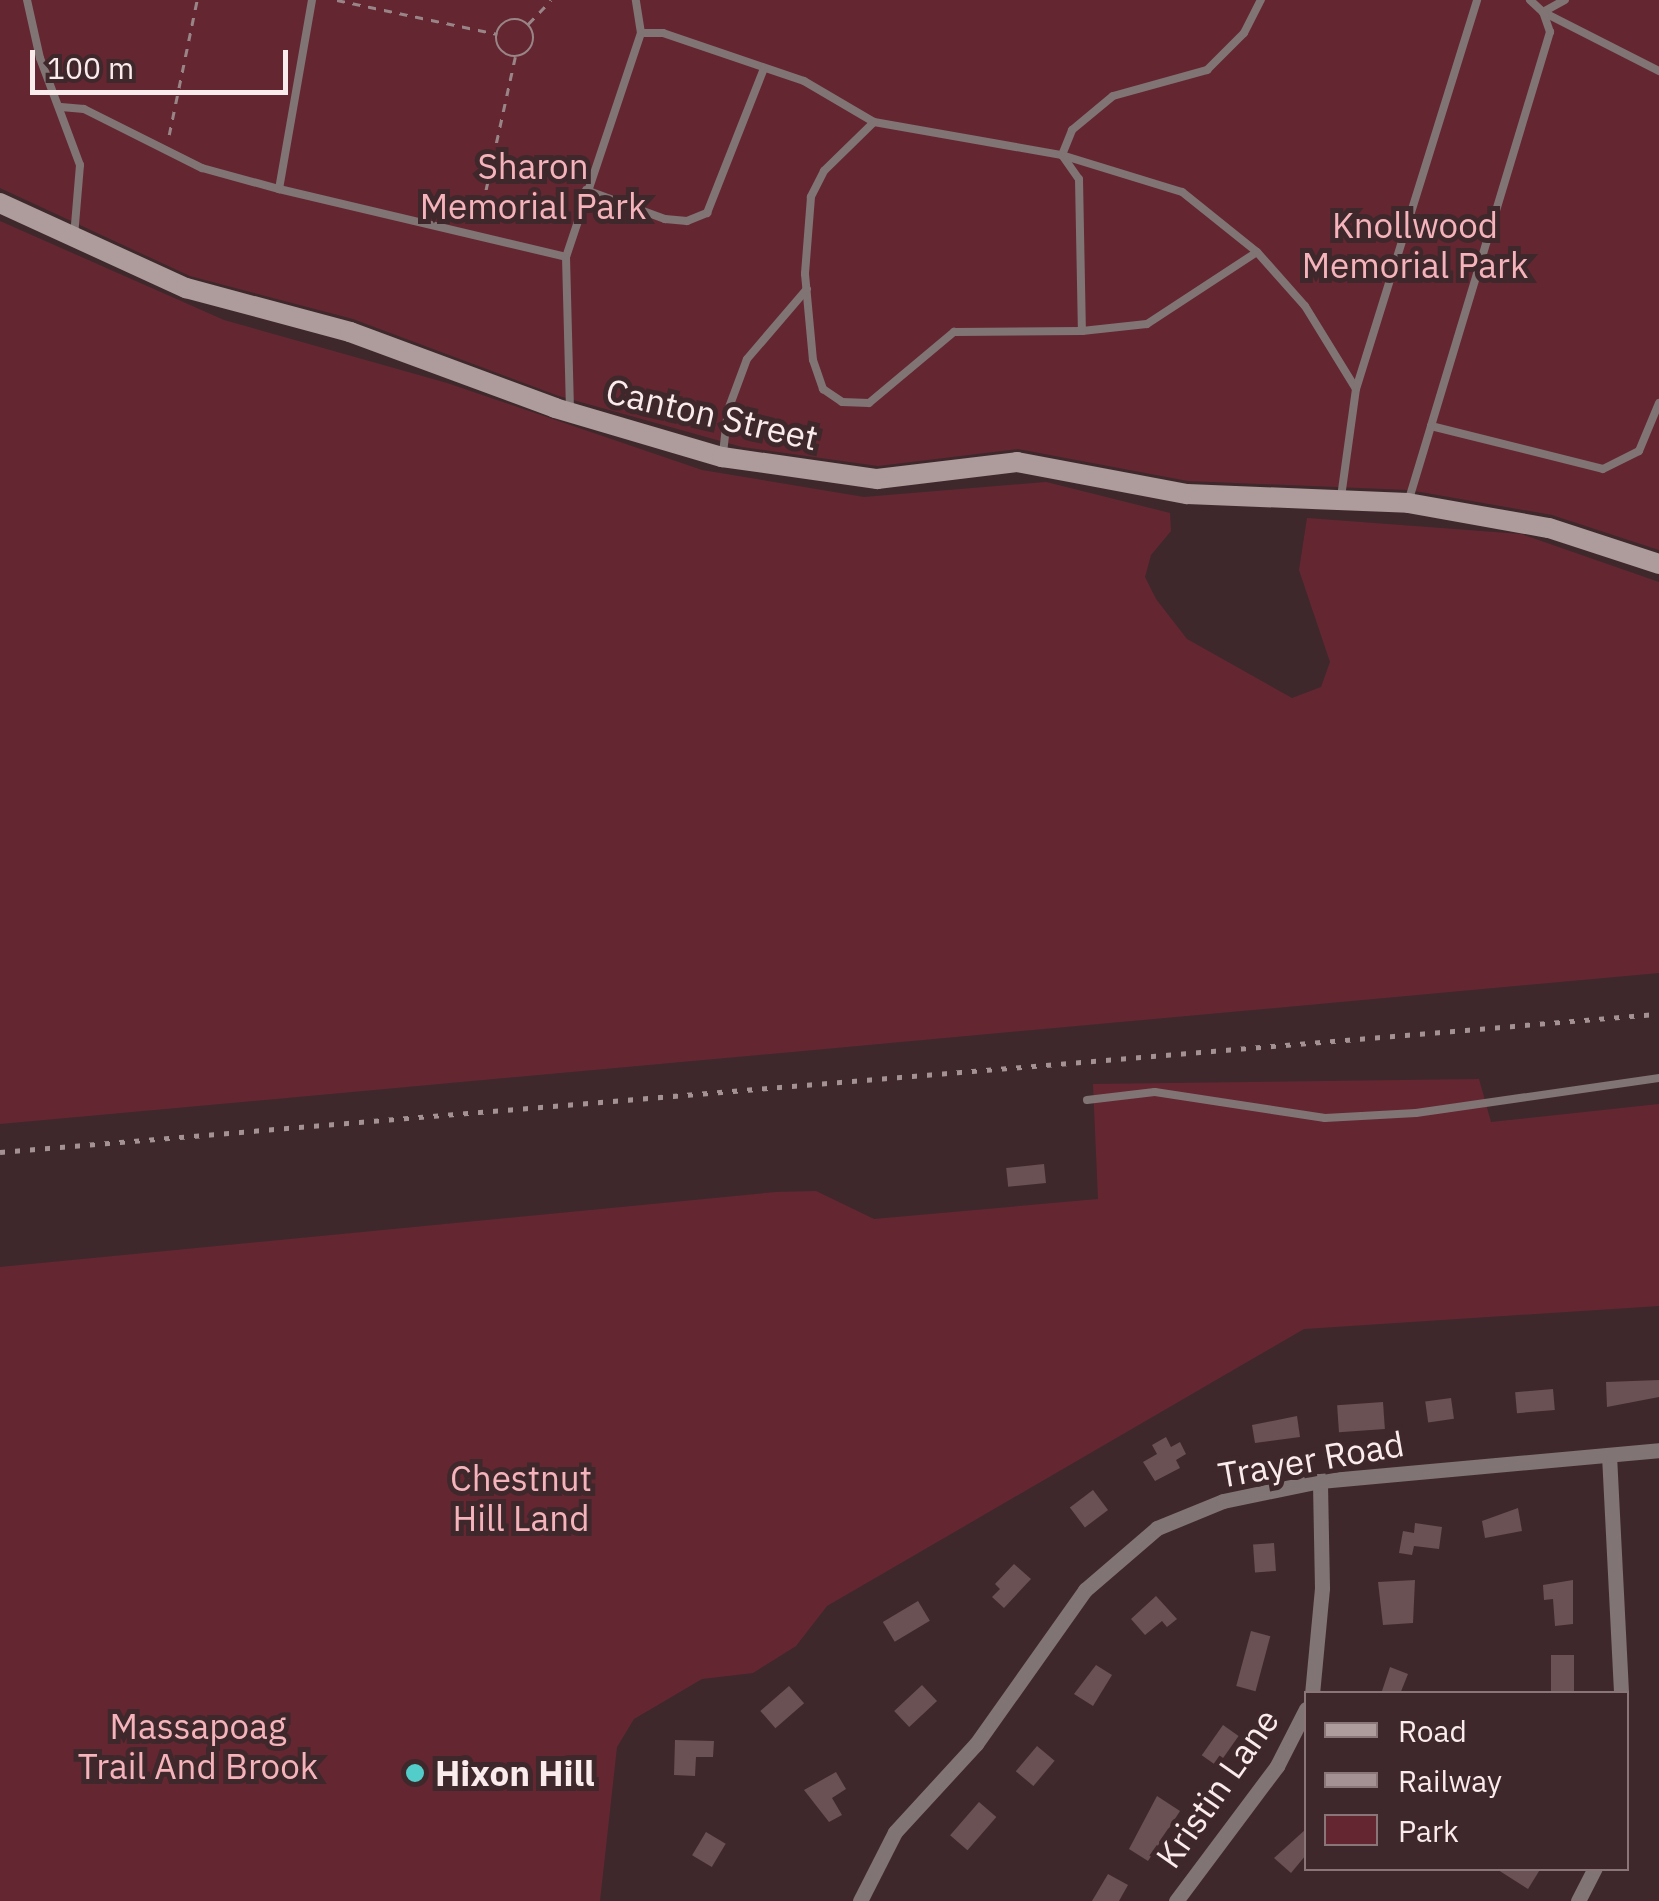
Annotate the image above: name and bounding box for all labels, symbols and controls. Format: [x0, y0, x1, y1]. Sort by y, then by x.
scale bar [35, 30, 292, 92]
text: 100 m [47, 48, 134, 87]
park label: Sharon Memorial Park [420, 145, 646, 227]
park label: Knollwood Memorial Park [1302, 204, 1528, 286]
street label: Canton Street [602, 369, 822, 459]
street label: Trayer Road [1215, 1422, 1407, 1496]
park label: Chestnut Hill Land [450, 1457, 592, 1539]
legend [1304, 1691, 1629, 1871]
street label: Kristin Lane [1147, 1700, 1287, 1876]
park label: Massapoag Trail And Brook [78, 1705, 318, 1787]
text: Road [1398, 1711, 1467, 1750]
place label: Hixon Hill [435, 1752, 595, 1794]
text: Railway [1398, 1761, 1502, 1800]
marker: Hixon Hill [404, 1762, 426, 1784]
text: Park [1398, 1811, 1459, 1850]

